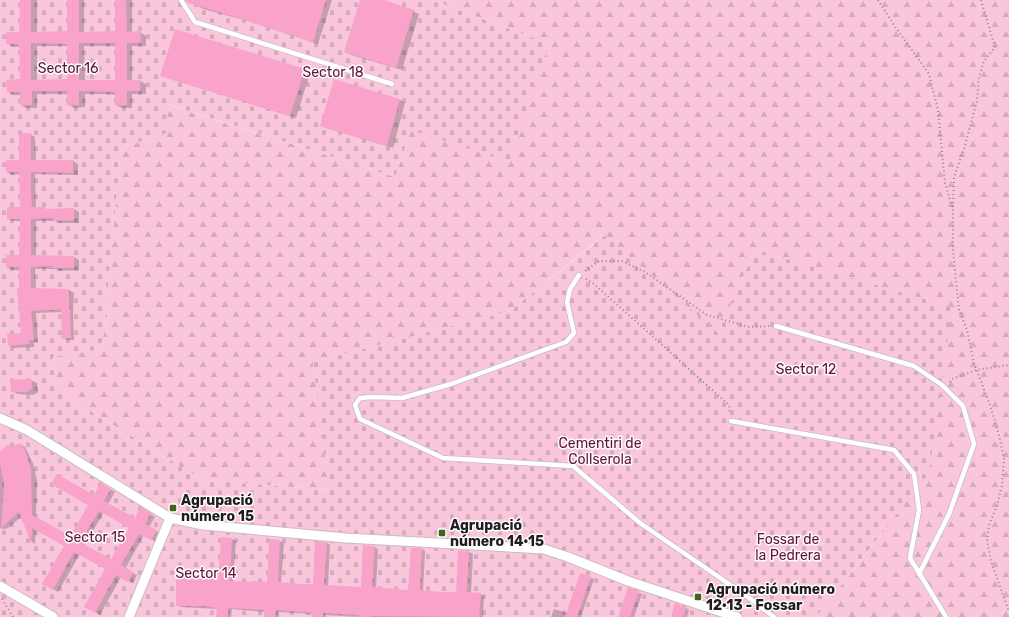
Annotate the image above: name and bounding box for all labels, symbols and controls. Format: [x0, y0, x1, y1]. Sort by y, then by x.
park label: Sector 16 [38, 60, 98, 77]
park label: Sector 18 [302, 64, 364, 81]
park label: Sector 12 [776, 361, 836, 378]
park label: Cementiri de Collserola [558, 435, 642, 468]
place label: Agrupació número 15 [181, 492, 254, 525]
marker: Agrupació número 15 [168, 503, 178, 513]
place label: Agrupació número 14·15 [450, 517, 544, 550]
marker: Agrupació número 14·15 [437, 528, 447, 538]
park label: Sector 15 [65, 529, 125, 546]
park label: Fossar de la Pedrera [755, 531, 821, 564]
park label: Sector 14 [176, 565, 237, 582]
place label: Agrupació número 12·13 - Fossar [706, 581, 835, 614]
marker: Agrupació número 12·13 - Fossar [693, 592, 703, 602]

